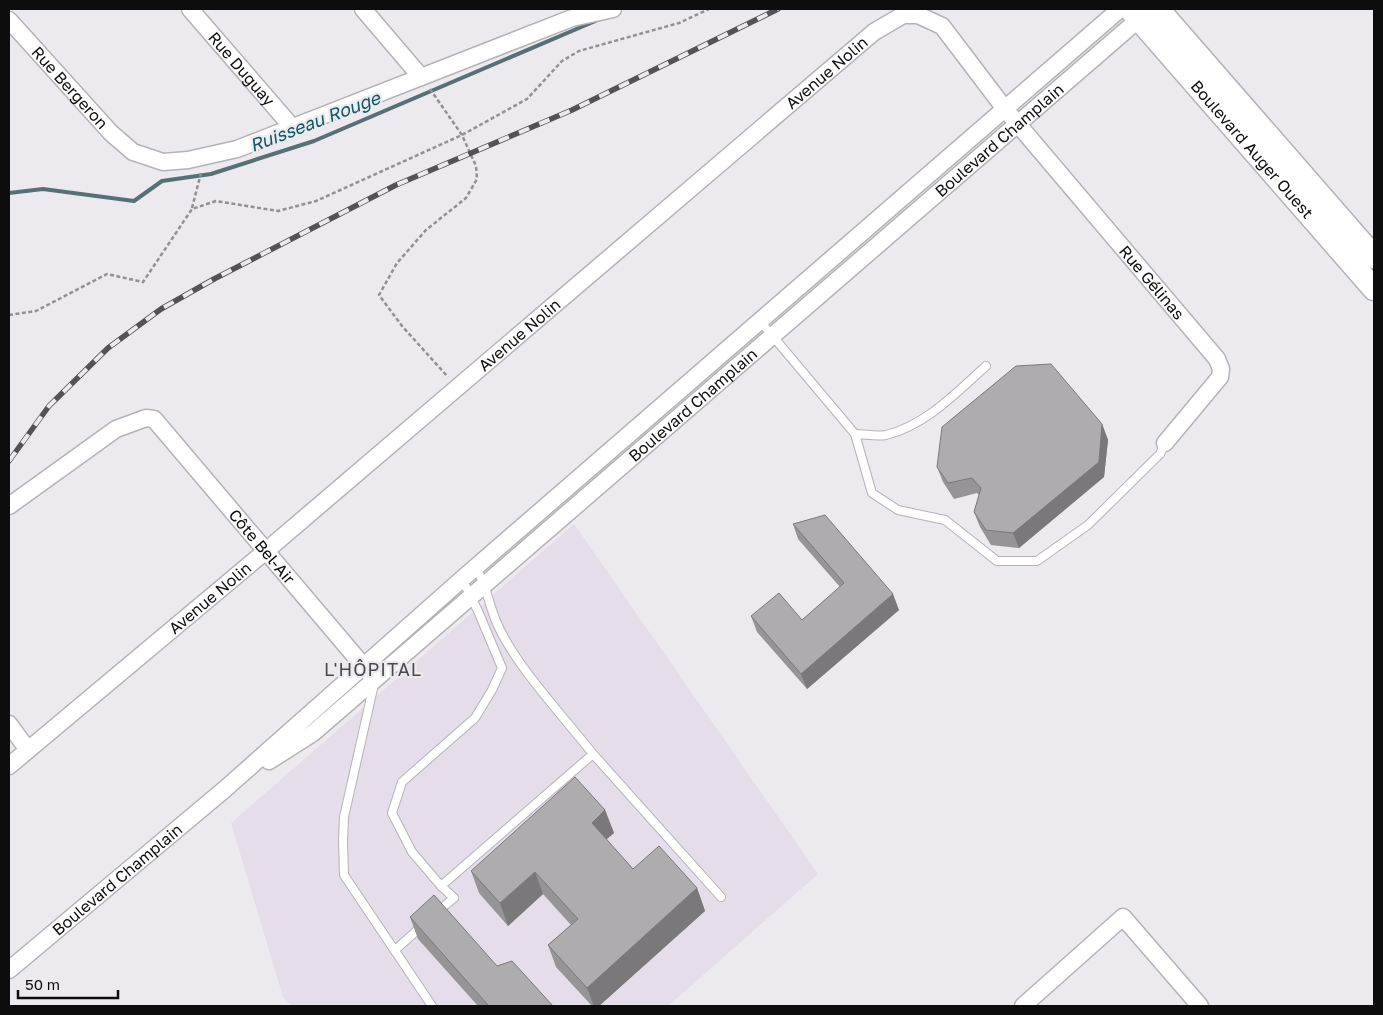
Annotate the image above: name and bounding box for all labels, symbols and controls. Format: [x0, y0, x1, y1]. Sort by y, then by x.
street label: Rue Duguay [204, 28, 279, 110]
street label: Avenue Nolin [781, 32, 872, 113]
street label: Rue Bergeron [28, 42, 112, 133]
street label: Boulevard Auger Ouest [1187, 76, 1318, 222]
street label: Boulevard Champlain [931, 79, 1067, 201]
water label: Ruisseau Rouge [246, 86, 384, 156]
street label: Rue Gélinas [1115, 241, 1189, 324]
street label: Avenue Nolin [474, 294, 564, 375]
street label: Boulevard Champlain [624, 344, 761, 466]
street label: Côte Bel-Air [225, 505, 299, 588]
street label: Avenue Nolin [165, 558, 255, 638]
district label: L'HÔPITAL [324, 658, 422, 680]
street label: Boulevard Champlain [48, 819, 186, 940]
scale bar [18, 968, 118, 1000]
text: 50 m [25, 975, 60, 993]

